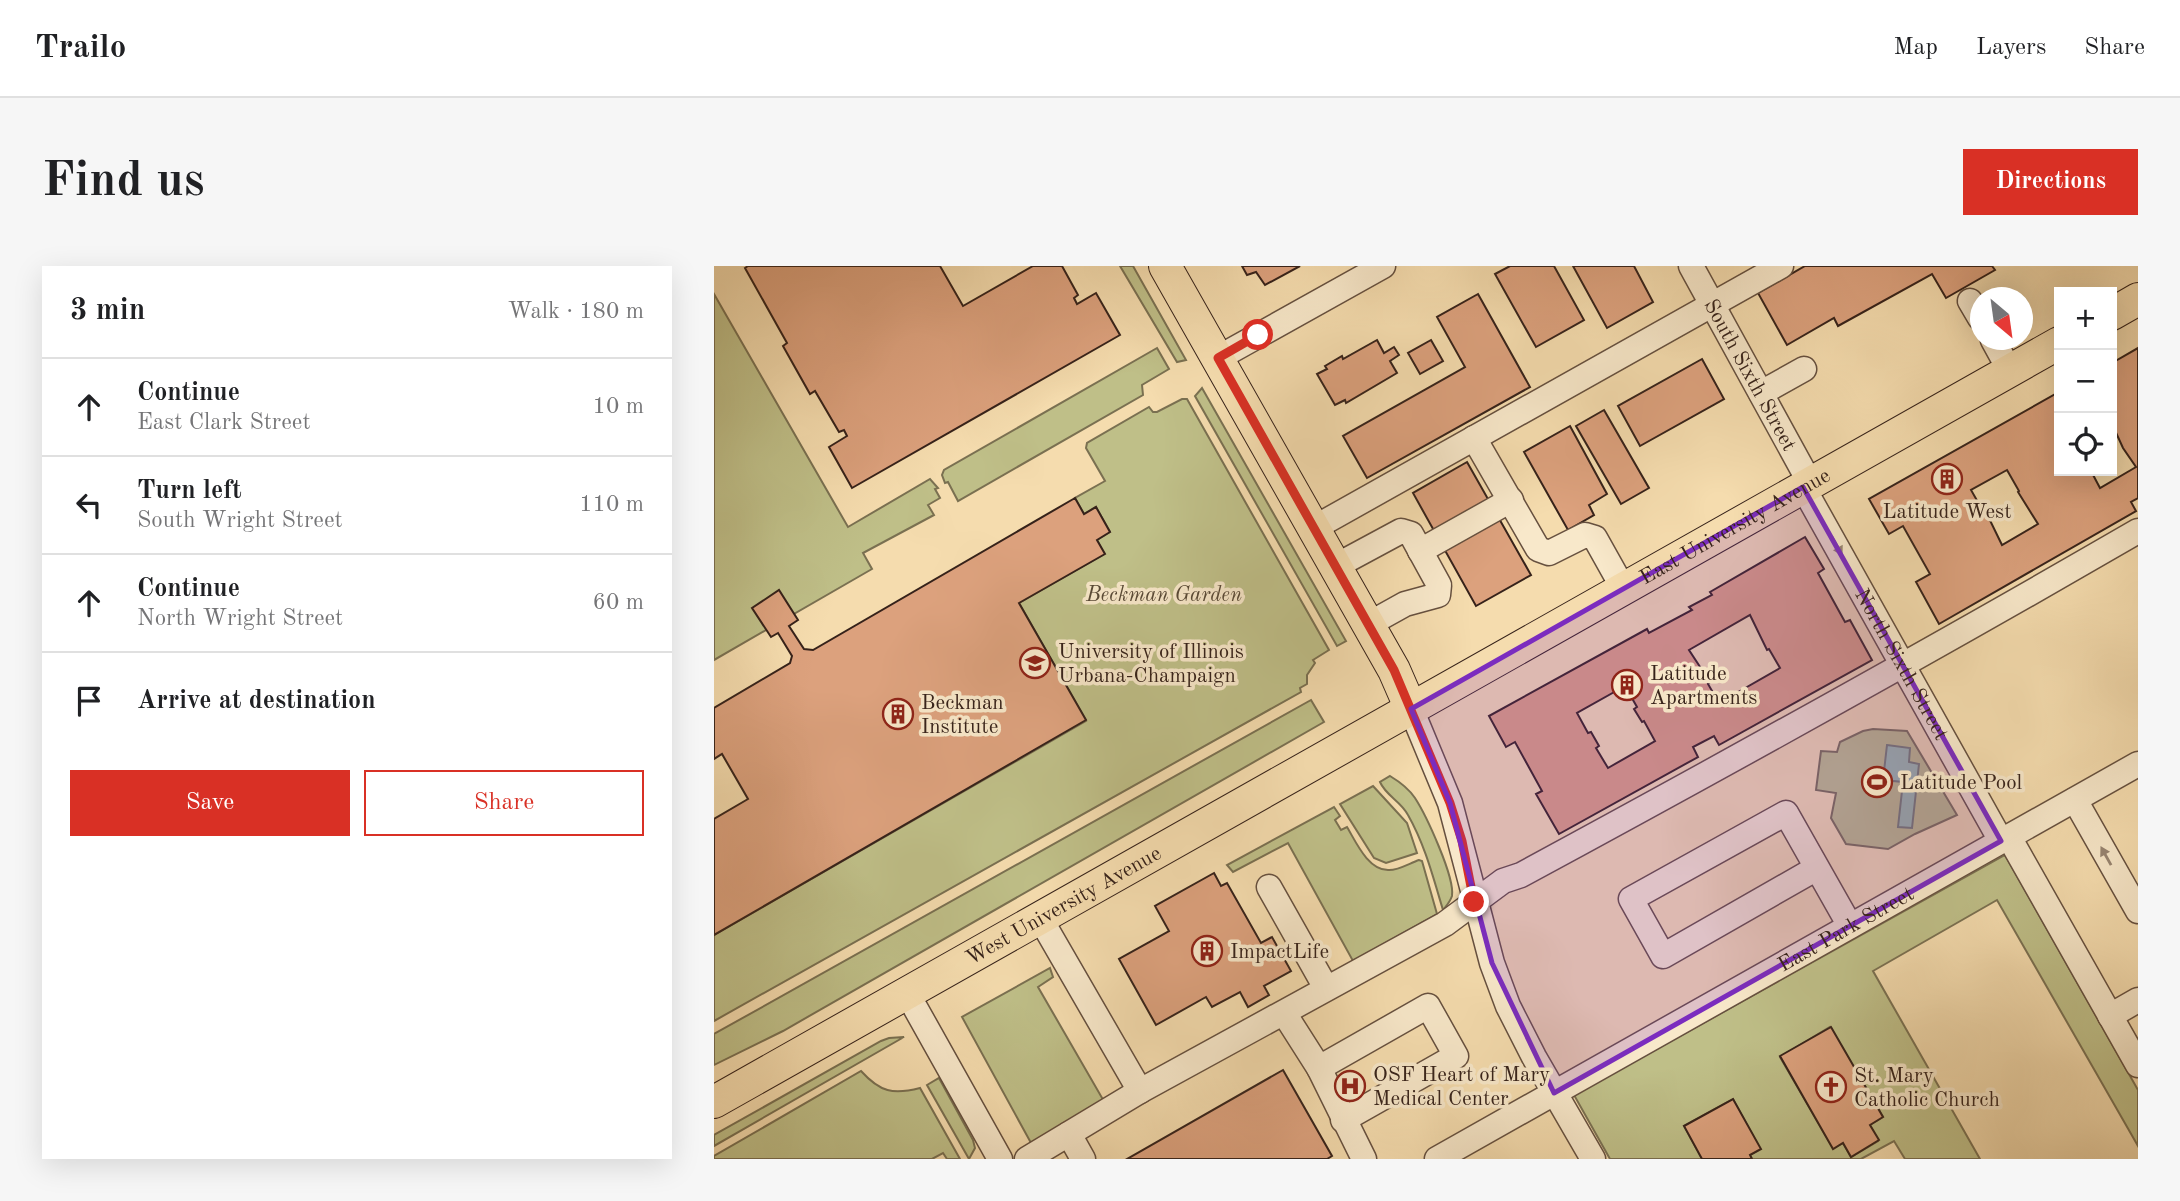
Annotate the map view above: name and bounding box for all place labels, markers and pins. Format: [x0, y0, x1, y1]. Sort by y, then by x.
building icon: Latitude West [1930, 462, 1964, 496]
place label: Latitude West [1882, 502, 2012, 523]
place label: University of Illinois Urbana-Champaign [1058, 642, 1244, 687]
school or university icon: University of Illinois Urbana-Champaign [1018, 646, 1052, 680]
place label: Latitude Apartments [1650, 664, 1757, 709]
building icon: Latitude Apartments [1610, 668, 1644, 702]
place label: Beckman Institute [921, 693, 1004, 738]
building icon: Beckman Institute [881, 697, 915, 731]
sports icon: Latitude Pool [1860, 765, 1894, 799]
place label: Latitude Pool [1900, 773, 2023, 794]
building icon: ImpactLife [1190, 934, 1224, 968]
place label: ImpactLife [1230, 942, 1329, 963]
place label: OSF Heart of Mary Medical Center [1373, 1065, 1550, 1110]
place label: St. Mary Catholic Church [1854, 1066, 2000, 1111]
hospital icon: OSF Heart of Mary Medical Center [1333, 1069, 1367, 1103]
church icon: St. Mary Catholic Church [1814, 1070, 1848, 1104]

